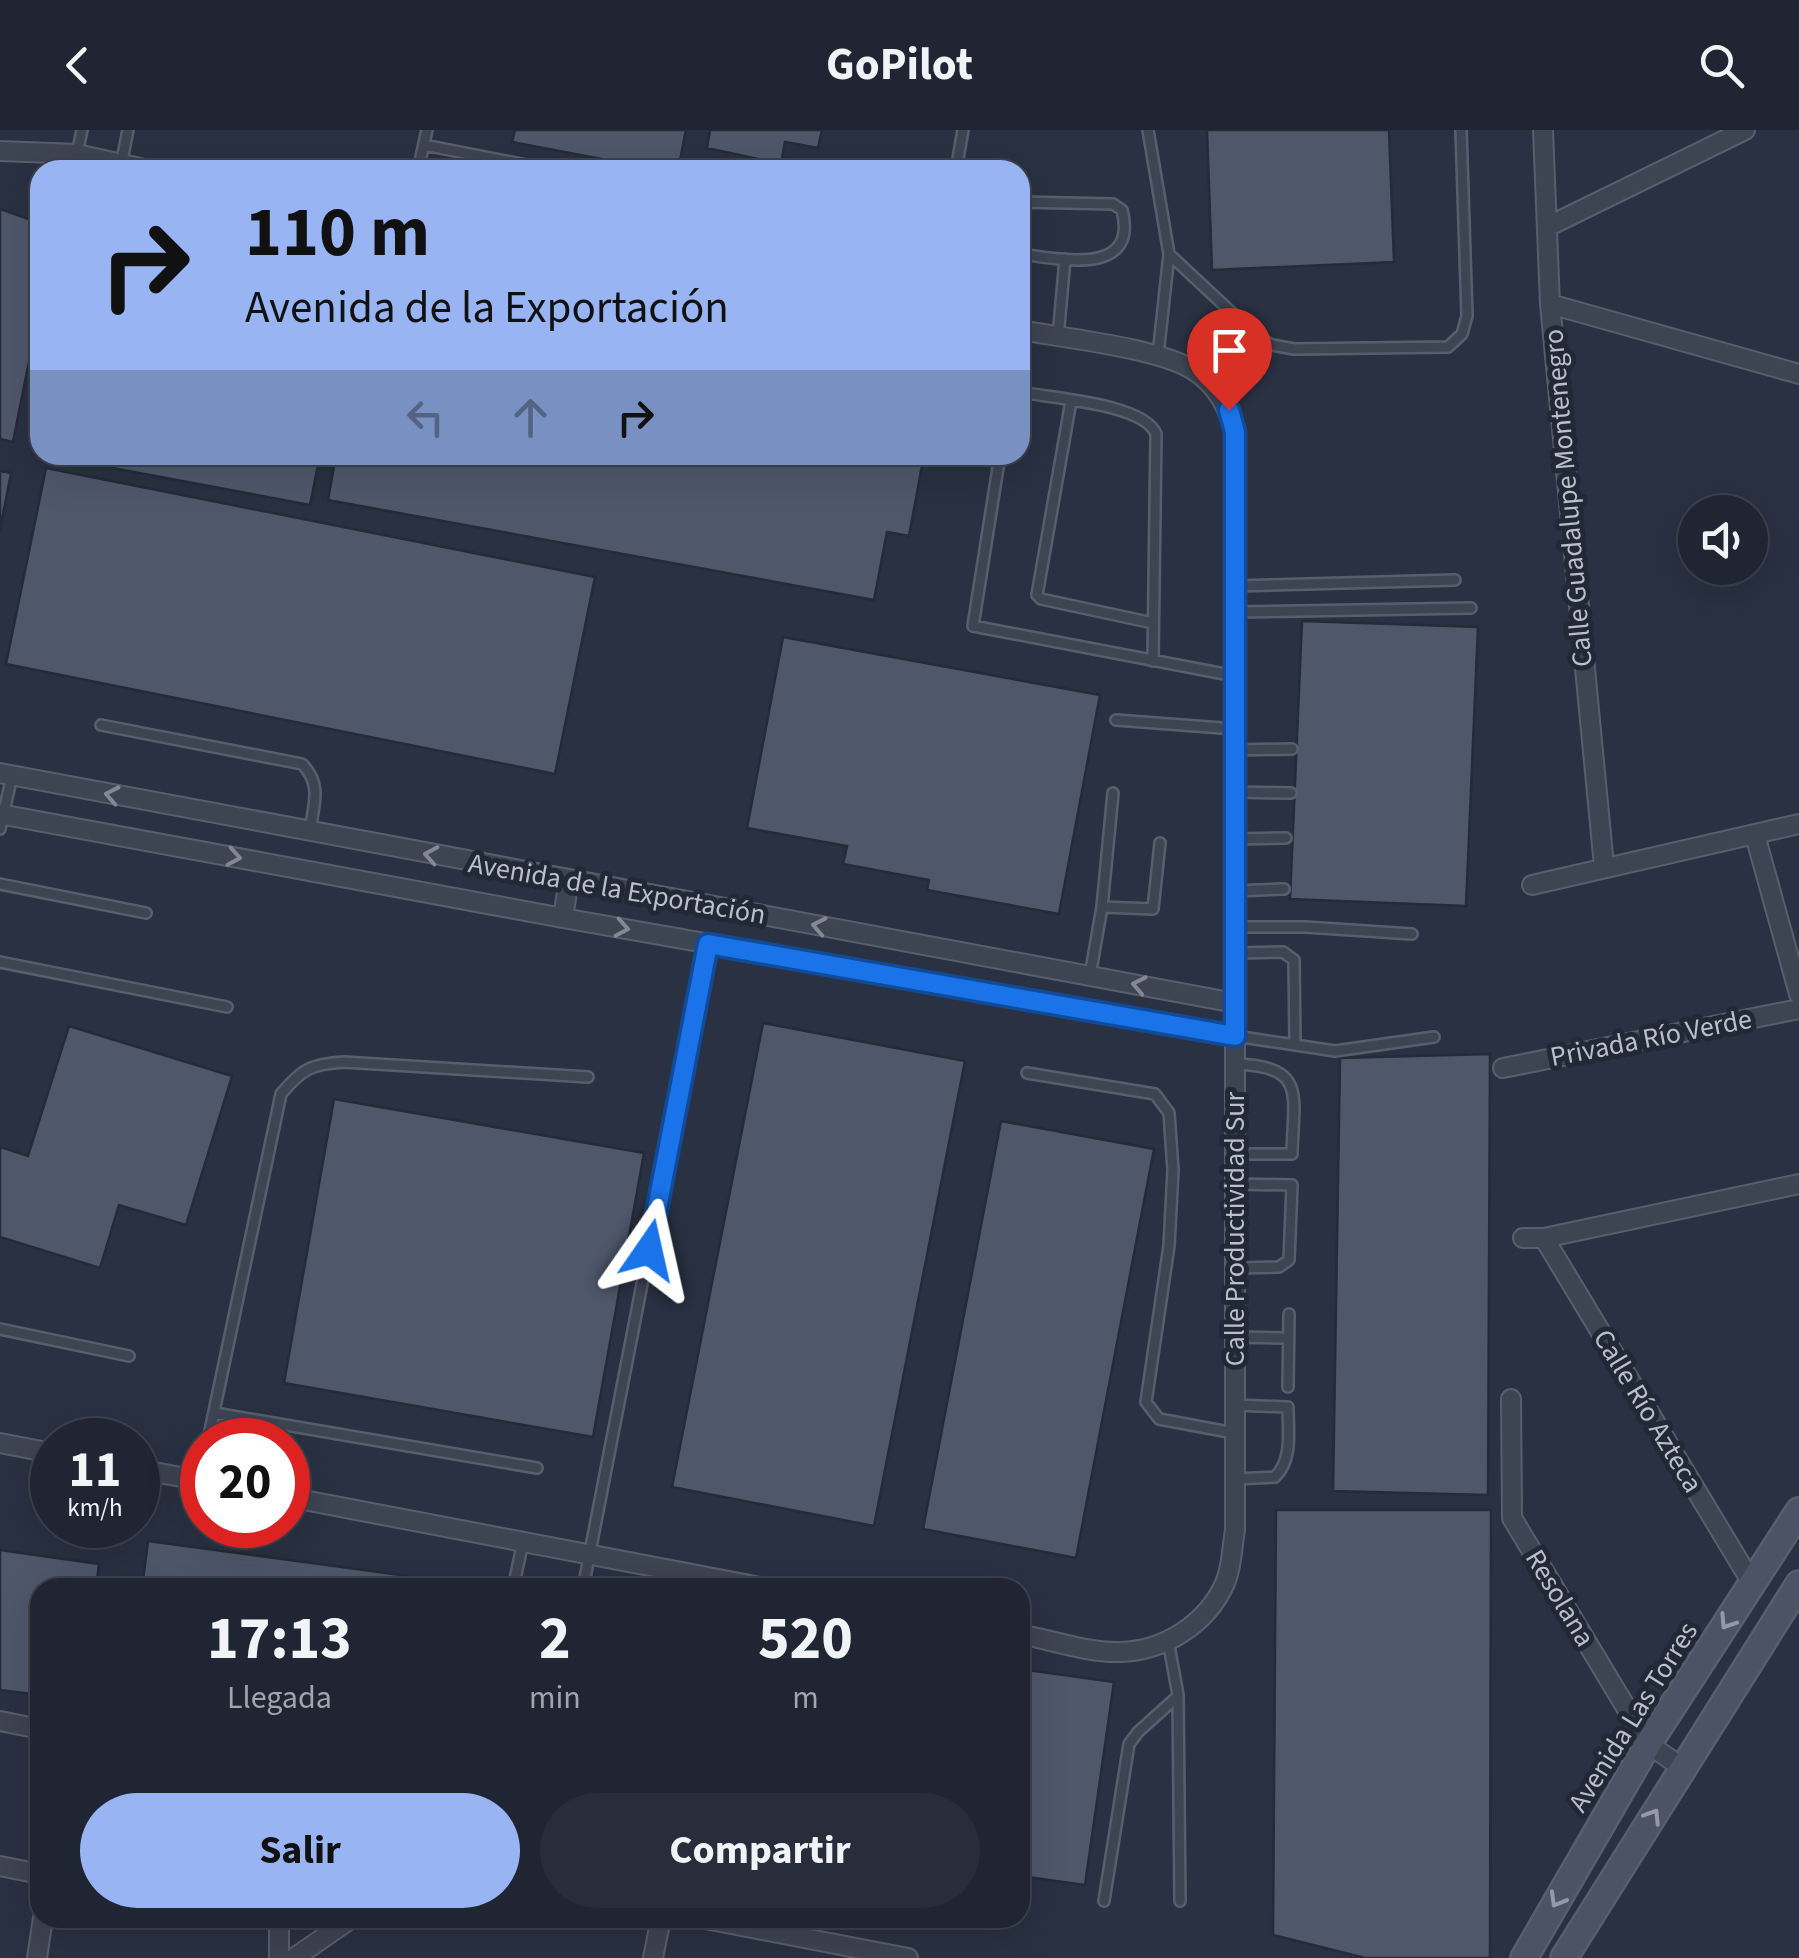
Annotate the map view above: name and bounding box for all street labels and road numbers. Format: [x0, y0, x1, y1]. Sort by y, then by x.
street label: Calle Guadalupe Montenegro [1533, 327, 1603, 669]
street label: Avenida de la Exportación [465, 843, 769, 935]
street label: Privada Río Verde [1547, 999, 1755, 1077]
street label: Calle Productividad Sur [1215, 1091, 1255, 1366]
street label: Calle Río Azteca [1583, 1322, 1713, 1500]
street label: Resolana [1515, 1542, 1605, 1654]
street label: Avenida Las Torres [1558, 1614, 1708, 1820]

